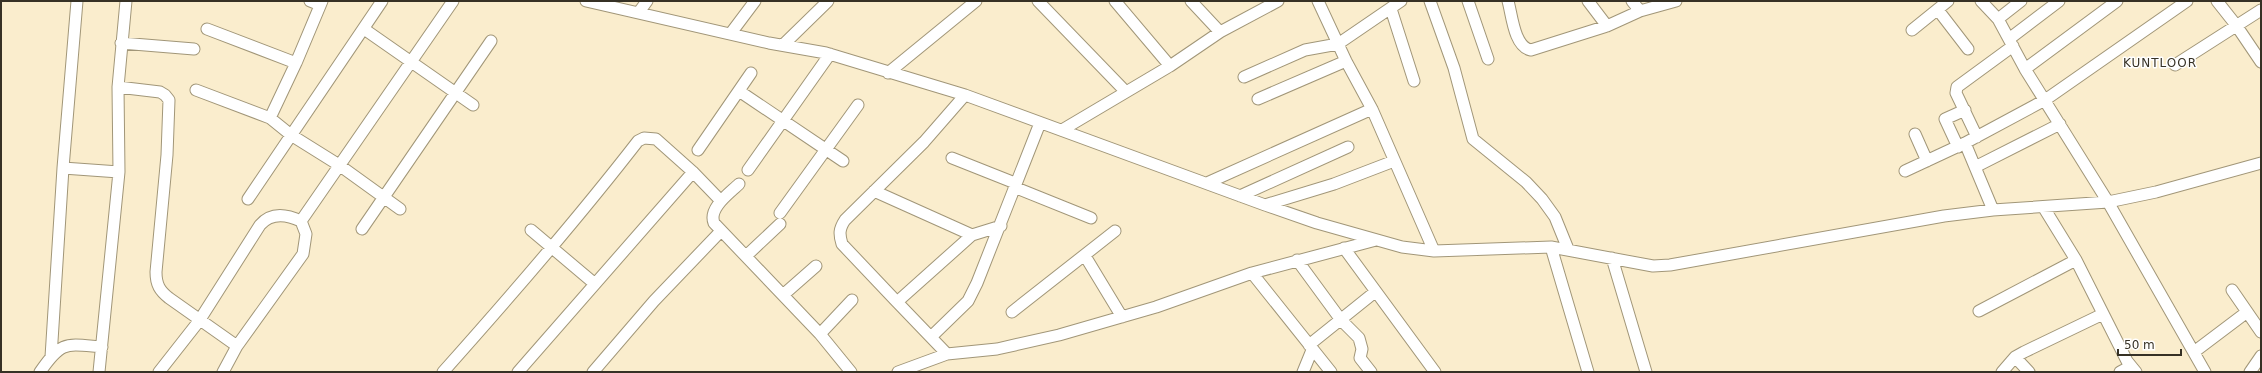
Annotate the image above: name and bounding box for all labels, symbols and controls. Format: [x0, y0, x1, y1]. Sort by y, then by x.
district label: KUNTLOOR [2123, 56, 2197, 70]
scale bar [2118, 331, 2181, 357]
text: 50 m [2124, 338, 2155, 352]

